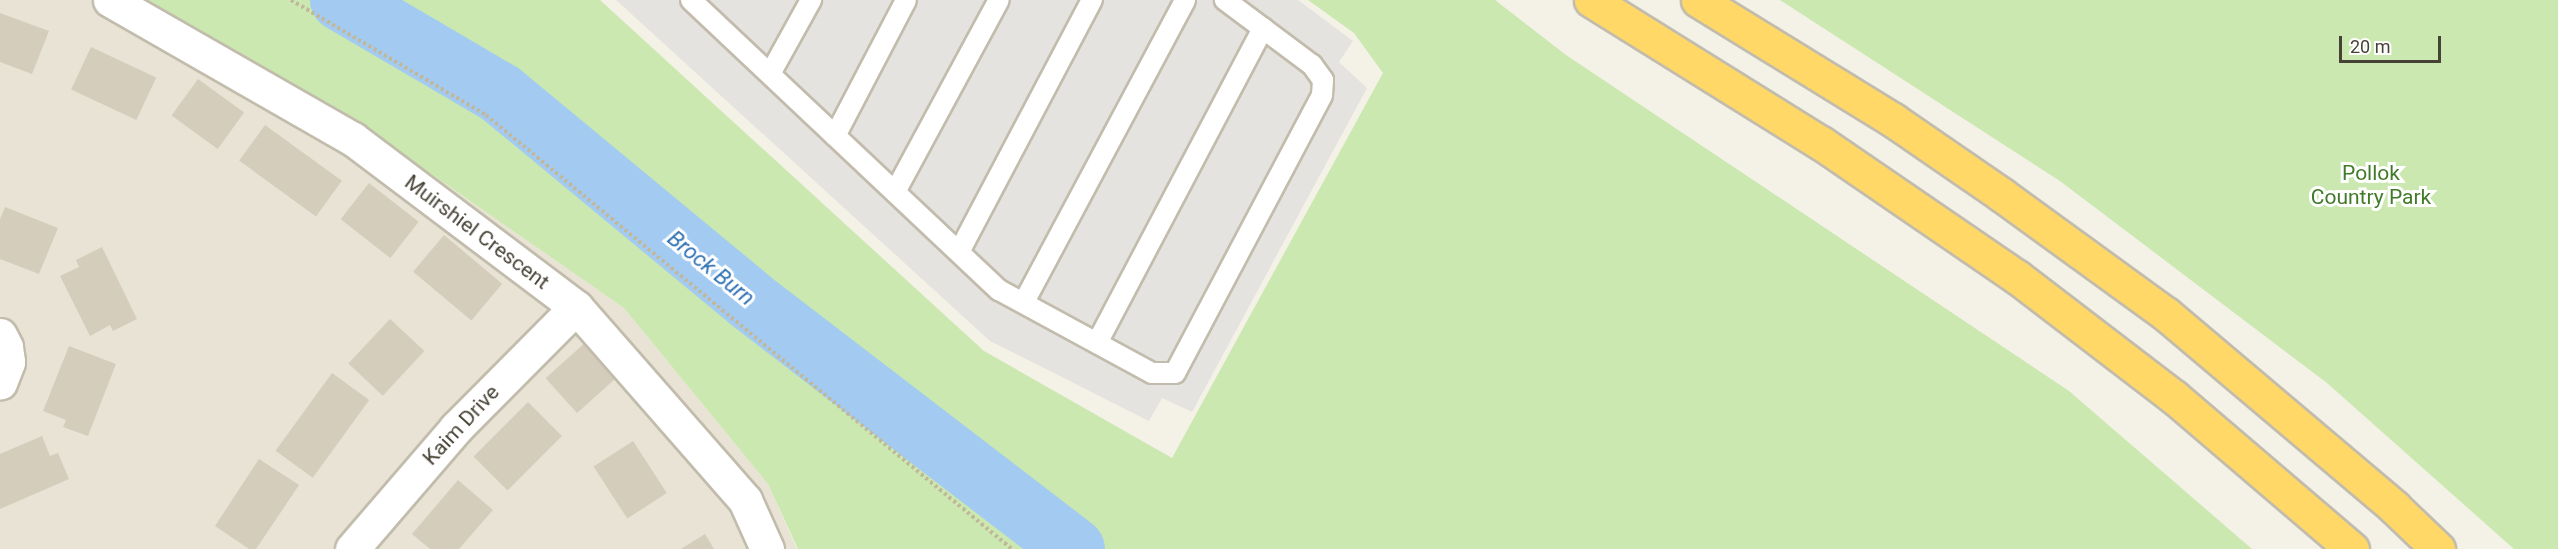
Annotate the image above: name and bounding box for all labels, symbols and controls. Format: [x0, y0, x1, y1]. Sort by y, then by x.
scale bar [2342, 24, 2444, 62]
text: 20 m [2350, 36, 2390, 57]
park label: Pollok Country Park [2311, 160, 2431, 210]
street label: Muirshiel Crescent [400, 170, 554, 294]
water label: Brock Burn [662, 225, 760, 311]
street label: Kaim Drive [418, 380, 504, 470]

